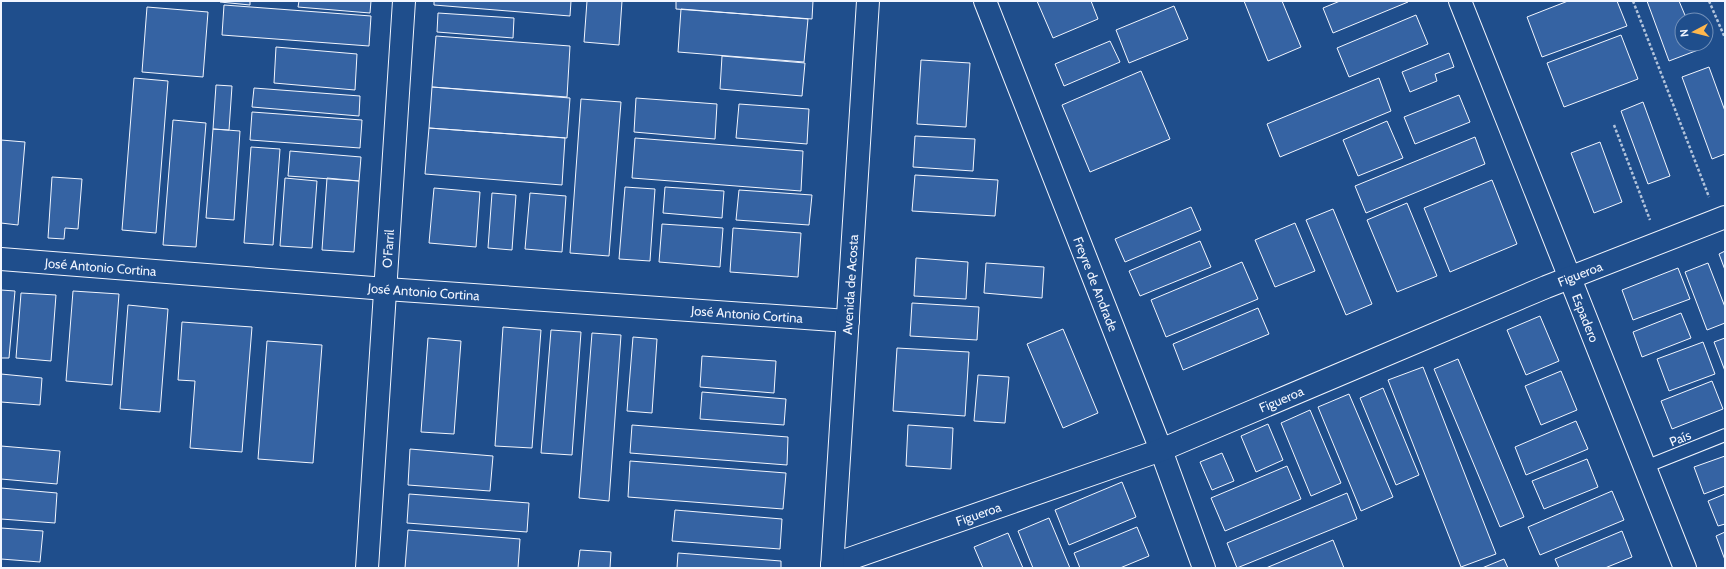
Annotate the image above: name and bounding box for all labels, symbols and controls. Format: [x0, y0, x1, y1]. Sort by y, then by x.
north arrow [1674, 12, 1714, 52]
text: N [1677, 29, 1691, 38]
street label: O'Farril [379, 229, 397, 268]
street label: Avenida de Acosta [839, 233, 861, 335]
street label: Freyre de Andrade [1070, 234, 1122, 334]
street label: José Antonio Cortina [43, 254, 158, 279]
street label: Figueroa [1555, 257, 1605, 290]
street label: José Antonio Cortina [366, 280, 481, 304]
street label: Espadero [1569, 291, 1603, 345]
street label: José Antonio Cortina [690, 302, 804, 326]
street label: Figueroa [1256, 382, 1307, 416]
street label: País [1667, 426, 1694, 449]
street label: Figueroa [954, 498, 1004, 529]

